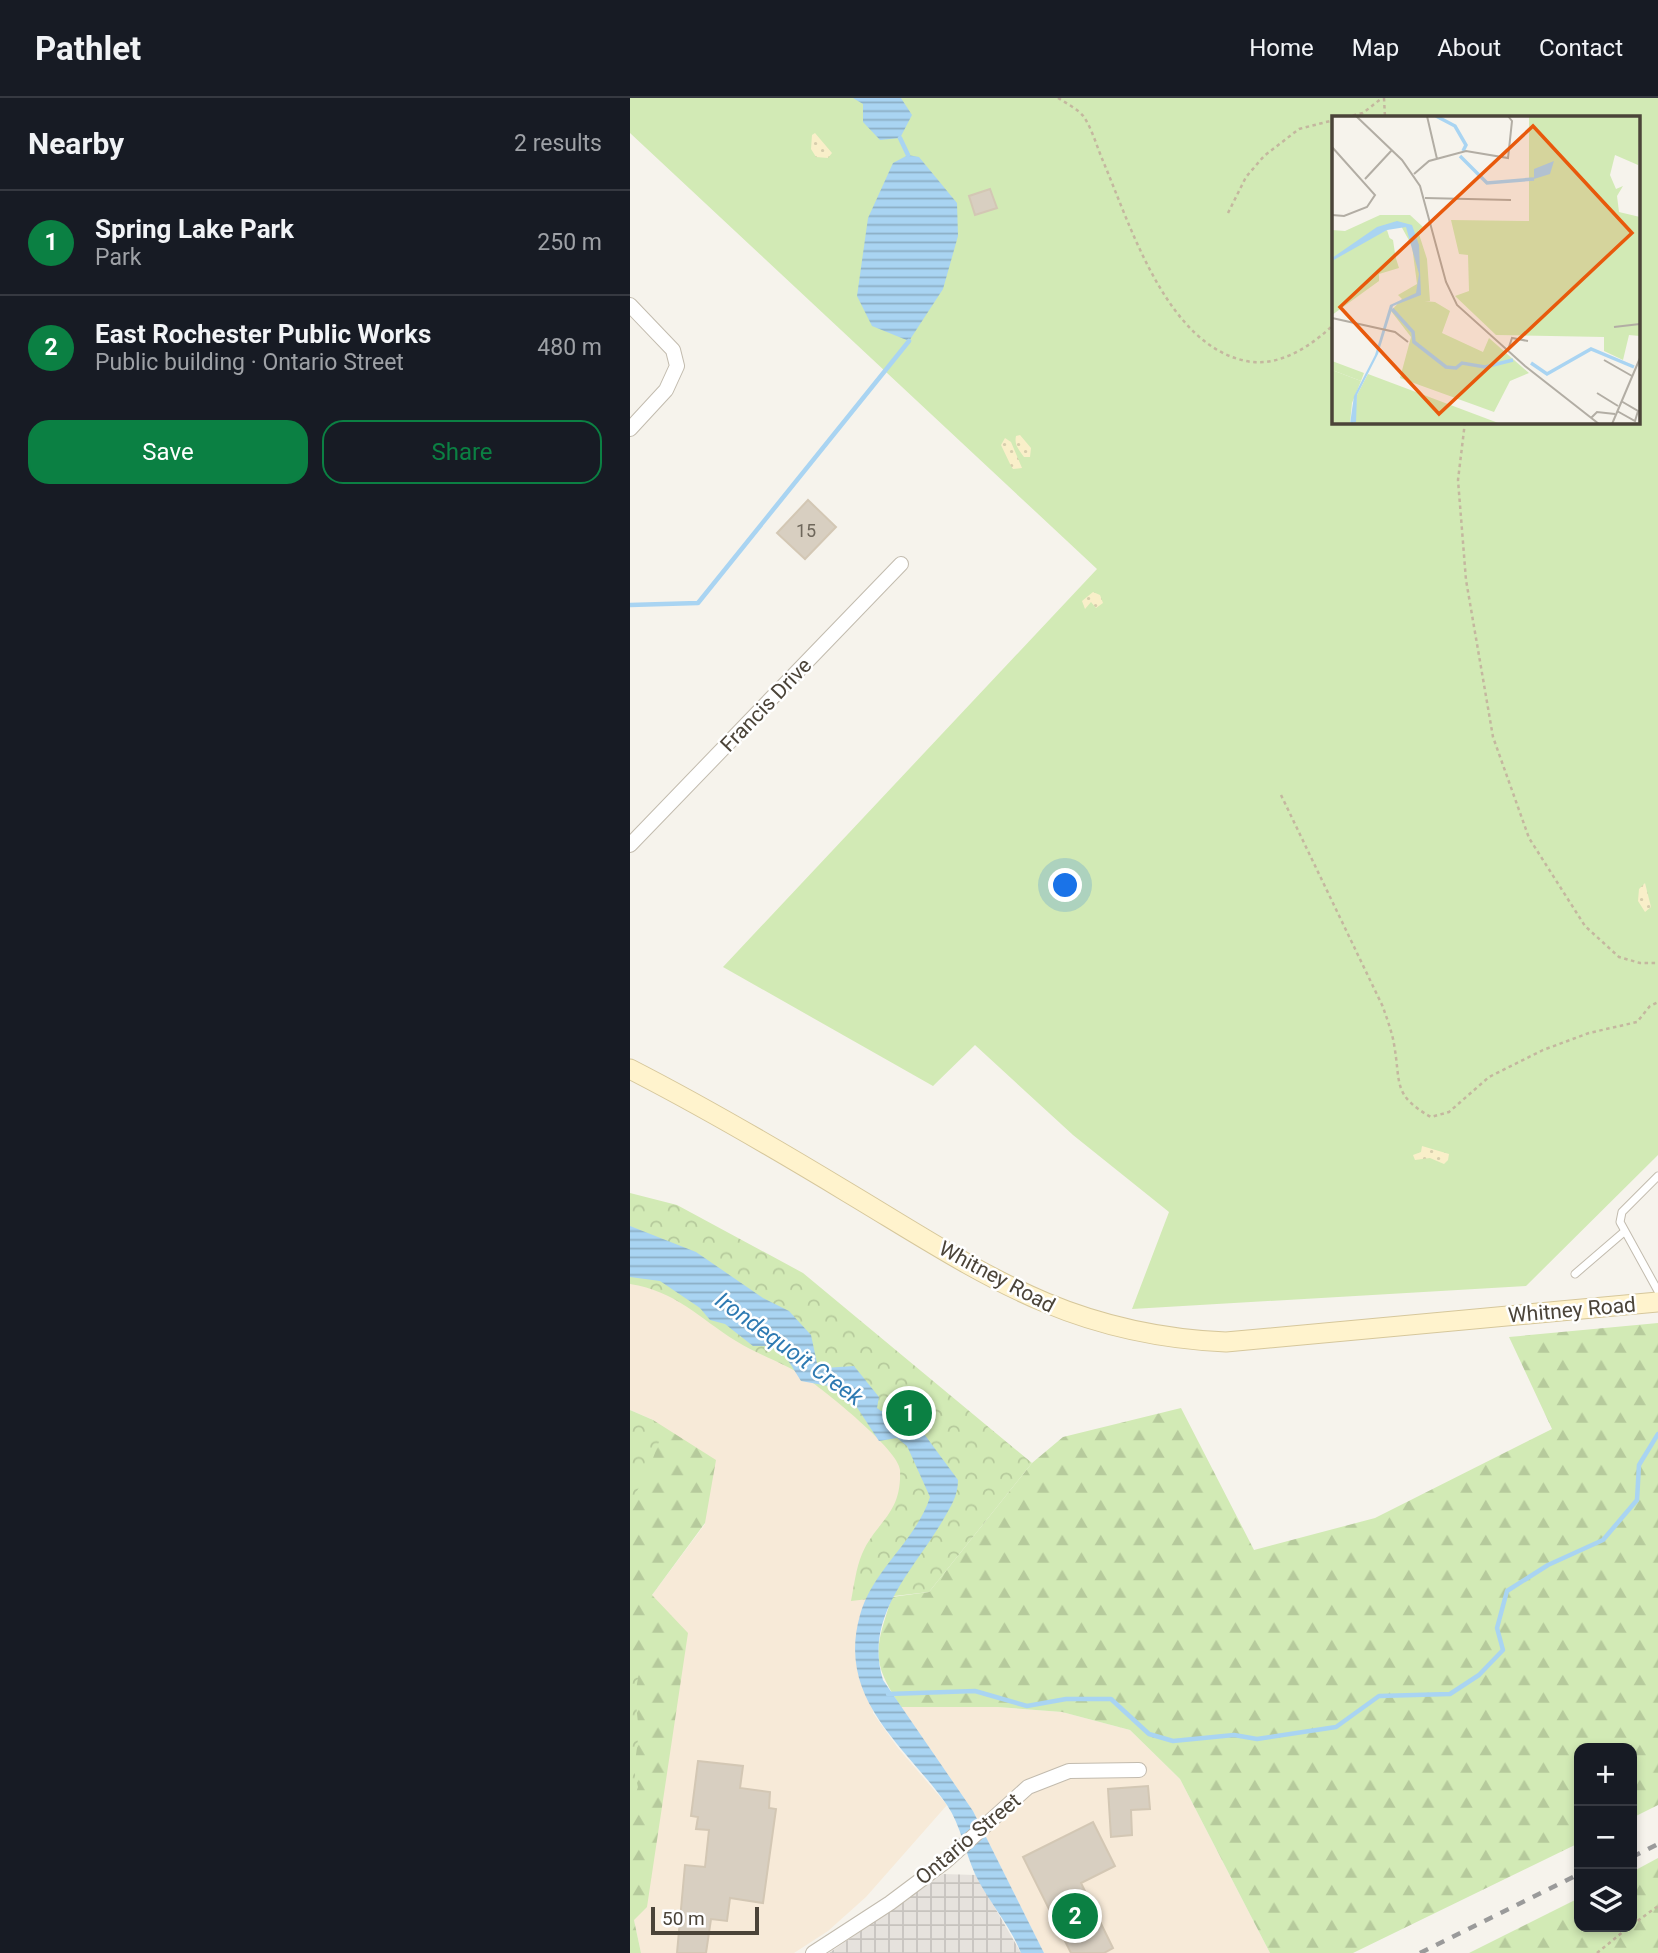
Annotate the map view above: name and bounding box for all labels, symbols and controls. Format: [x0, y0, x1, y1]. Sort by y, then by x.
text: Pathlet [35, 29, 141, 68]
text: Home [1249, 34, 1314, 62]
text: Map [1352, 34, 1399, 62]
text: About [1437, 34, 1501, 62]
text: Contact [1539, 34, 1623, 62]
inset map [1332, 116, 1640, 424]
text: Nearby [28, 126, 124, 161]
text: 2 results [514, 130, 602, 157]
text: Spring Lake Park [95, 214, 294, 244]
text: 1 [44, 229, 58, 256]
text: 250 m [537, 229, 602, 256]
text: Park [95, 244, 141, 271]
text: East Rochester Public Works [95, 319, 431, 349]
text: 2 [44, 334, 58, 361]
text: 480 m [537, 334, 602, 361]
text: Public building · Ontario Street [95, 349, 404, 376]
button: Save [28, 420, 308, 484]
button: Share [322, 420, 602, 484]
house number: 15 [796, 520, 816, 541]
street label: Francis Drive [716, 653, 816, 757]
your location [1048, 868, 1082, 902]
street label: Whitney Road [935, 1236, 1059, 1318]
water label: Irondequoit Creek [710, 1286, 869, 1412]
street label: Whitney Road [1507, 1292, 1637, 1328]
pin: 1 [886, 1387, 932, 1439]
map controls [1574, 1743, 1637, 1932]
button: + [1574, 1743, 1637, 1806]
street label: Ontario Street [911, 1788, 1025, 1890]
button: − [1574, 1806, 1637, 1869]
button: layers [1574, 1869, 1637, 1932]
pin: 2 [1052, 1890, 1098, 1942]
scale bar [651, 1904, 760, 1936]
text: 50 m [662, 1907, 705, 1930]

